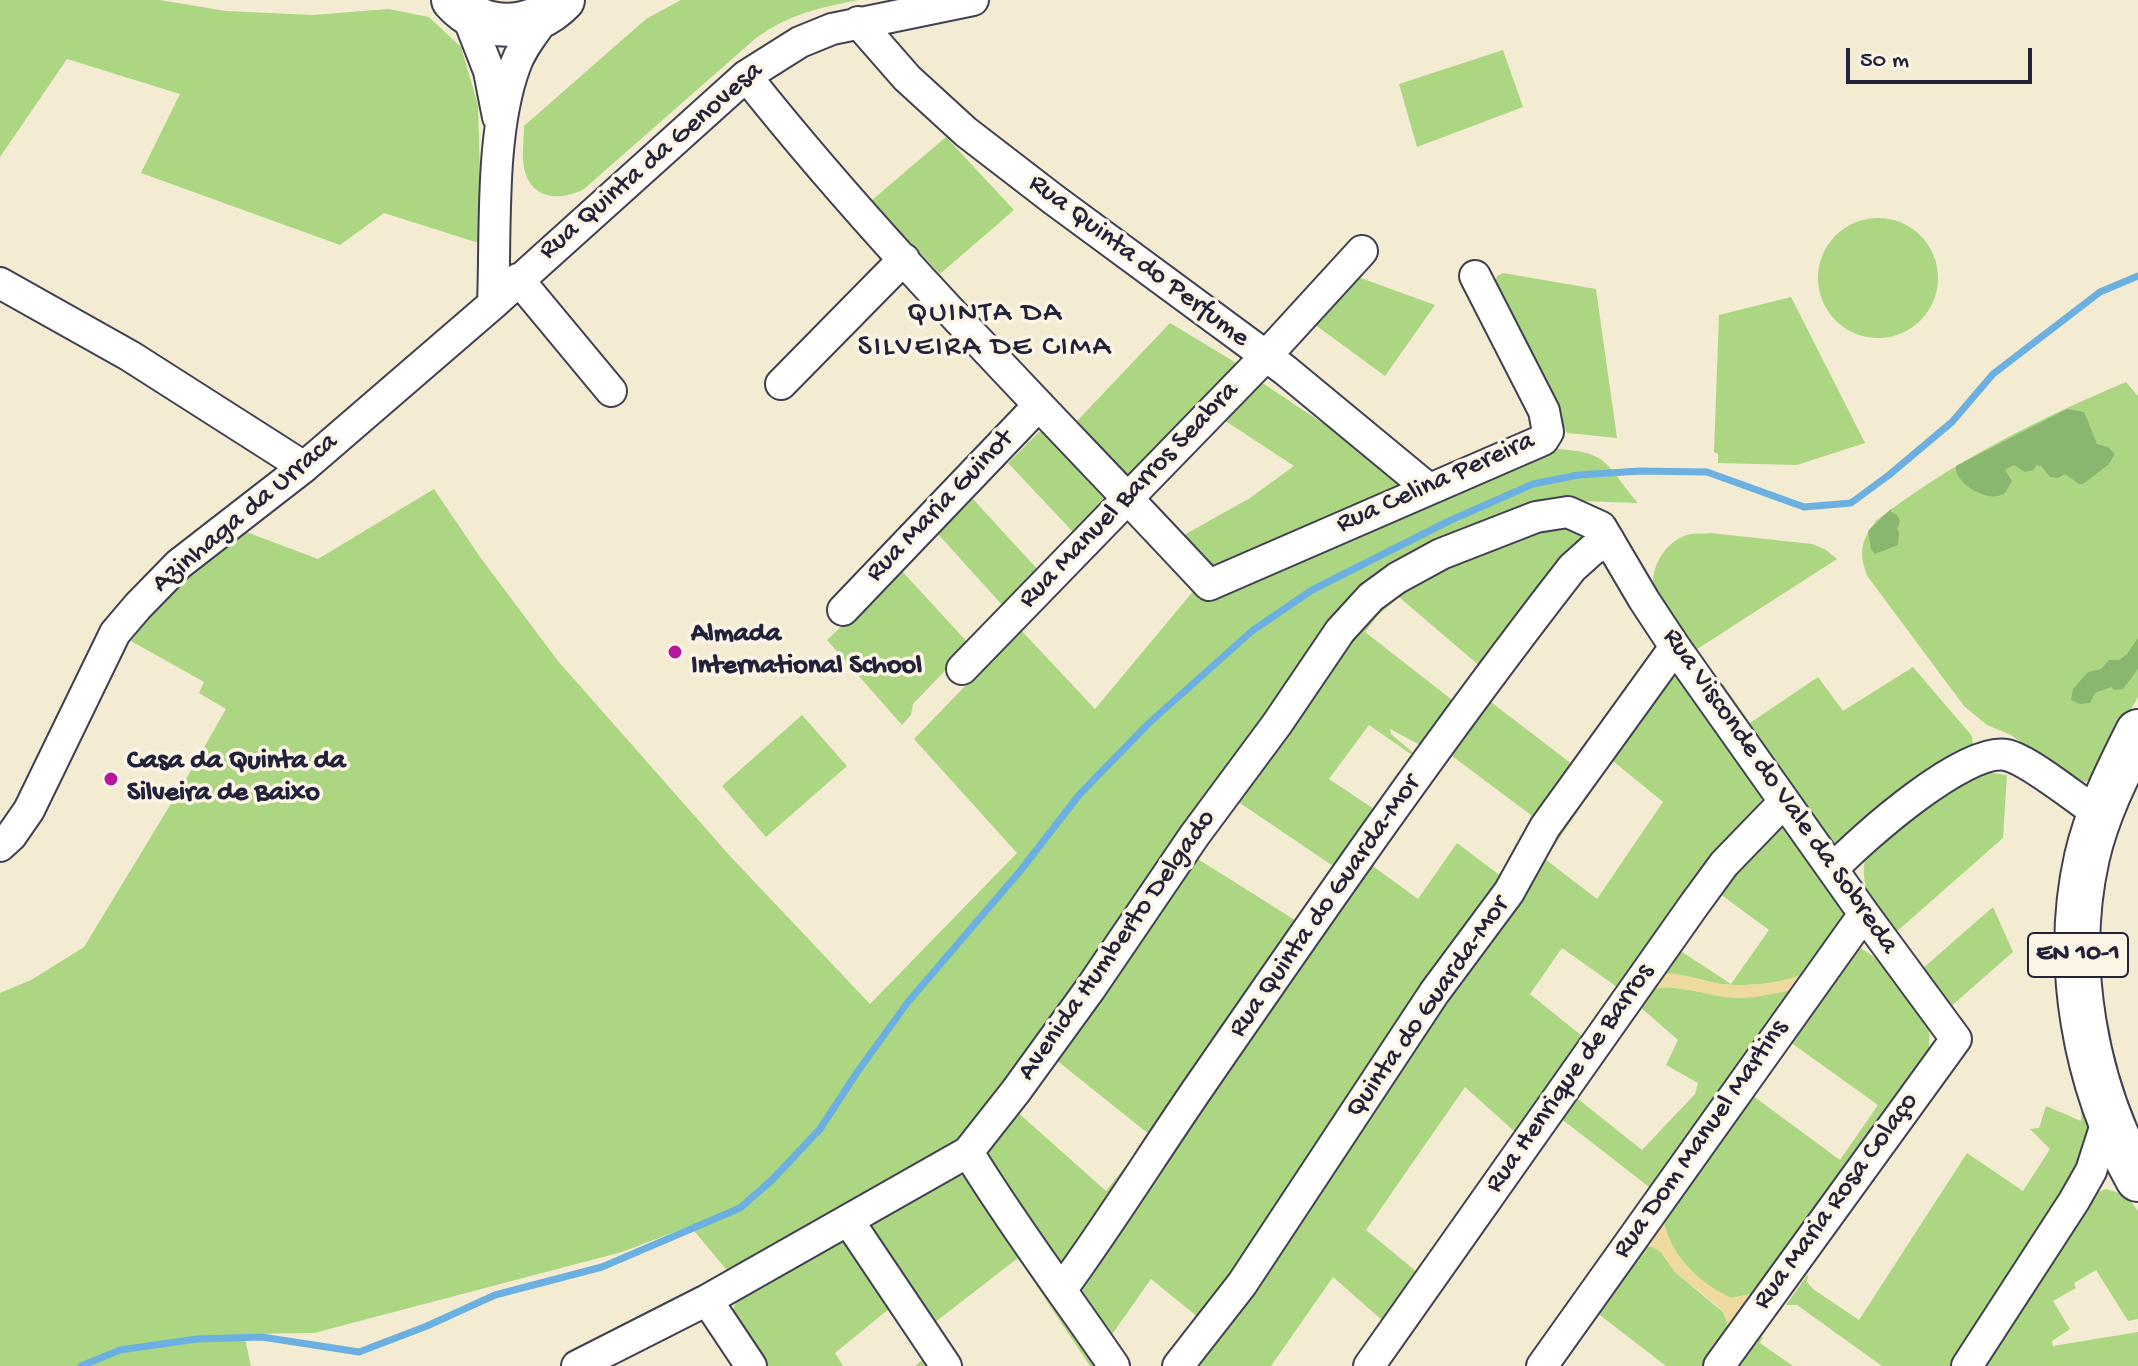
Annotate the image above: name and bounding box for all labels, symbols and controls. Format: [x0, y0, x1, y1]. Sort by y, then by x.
scale bar [1850, 32, 2036, 82]
text: 50 m [1860, 47, 1909, 76]
street label: Rua Quinta da Genovesa [533, 55, 771, 269]
street label: Rua Quinta do Perfume [1021, 168, 1255, 356]
district label: QUINTA DA SILVEIRA DE CIMA [858, 297, 1112, 368]
street label: Rua Manuel Barros Seabra [1013, 375, 1247, 617]
street label: Rua Maria Guinot [860, 424, 1022, 590]
street label: Rua Celina Pereira [1332, 425, 1540, 543]
street label: Azinhaga da Urraca [146, 427, 346, 601]
place label: Almada International School [691, 619, 922, 685]
street label: Rua Visconde do Vale da Sobreda [1653, 623, 1905, 961]
marker: Almada International School [666, 643, 684, 661]
place label: Casa da Quinta da Silveira de Baixo [127, 746, 346, 812]
street label: Rua Quinta do Guarda-Mor [1222, 769, 1430, 1045]
marker: Casa da Quinta da Silveira de Baixo [102, 770, 120, 788]
street label: Avenida Humberto Delgado [1012, 804, 1224, 1088]
street label: Quinta do Guarda-Mor [1340, 890, 1518, 1126]
road number: EN 10-1 [2028, 933, 2128, 977]
street label: Rua Henrique de Barros [1479, 958, 1663, 1200]
street label: Rua Dom Manuel Martins [1607, 1014, 1797, 1266]
street label: Rua Maria Rosa Colaço [1747, 1087, 1927, 1317]

